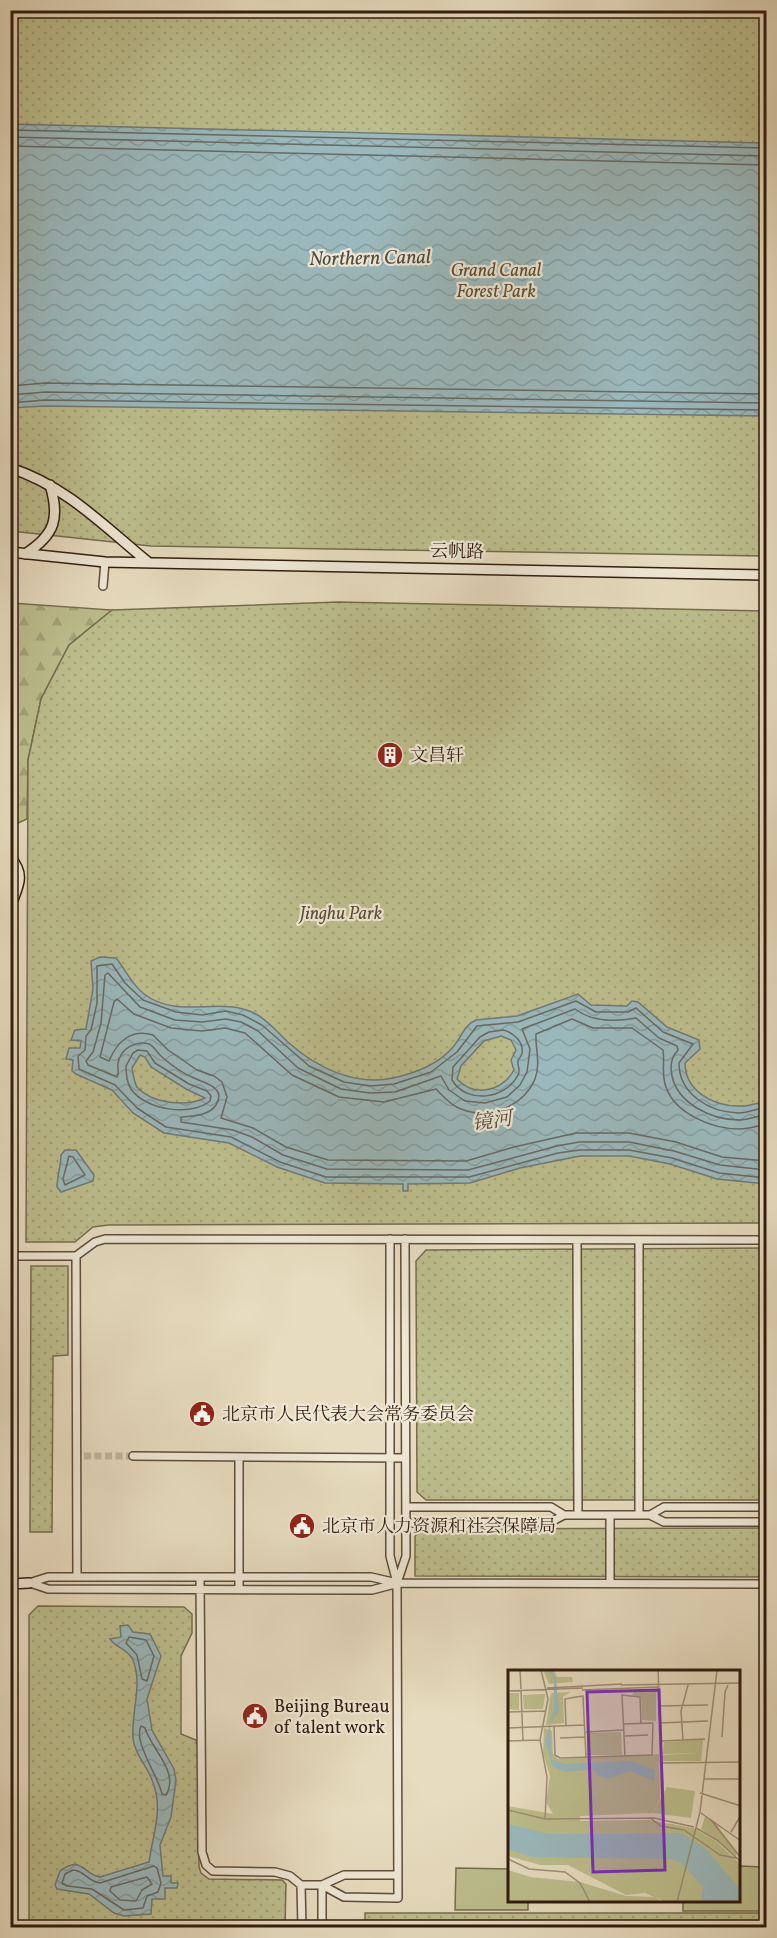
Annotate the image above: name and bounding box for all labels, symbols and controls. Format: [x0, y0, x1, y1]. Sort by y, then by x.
water label: Northern Canal [309, 244, 431, 274]
park label: Grand Canal Forest Park [451, 259, 542, 305]
street label: 云帆路 [430, 540, 484, 565]
building icon: 文昌轩 [375, 740, 405, 770]
place label: 文昌轩 [410, 744, 464, 769]
park label: Jinghu Park [298, 902, 382, 927]
water label: 镜河 [471, 1105, 517, 1139]
public building icon: 北京市人民代表大会常务委员会 [187, 1399, 217, 1429]
place label: 北京市人民代表大会常务委员会 [222, 1403, 474, 1428]
public building icon: 北京市人力资源和社会保障局 [287, 1511, 317, 1541]
place label: 北京市人力资源和社会保障局 [322, 1515, 556, 1540]
inset map [508, 1670, 741, 1902]
place label: Beijing Bureau of talent work [274, 1695, 390, 1741]
public building icon: Beijing Bureau of talent work [240, 1701, 270, 1731]

